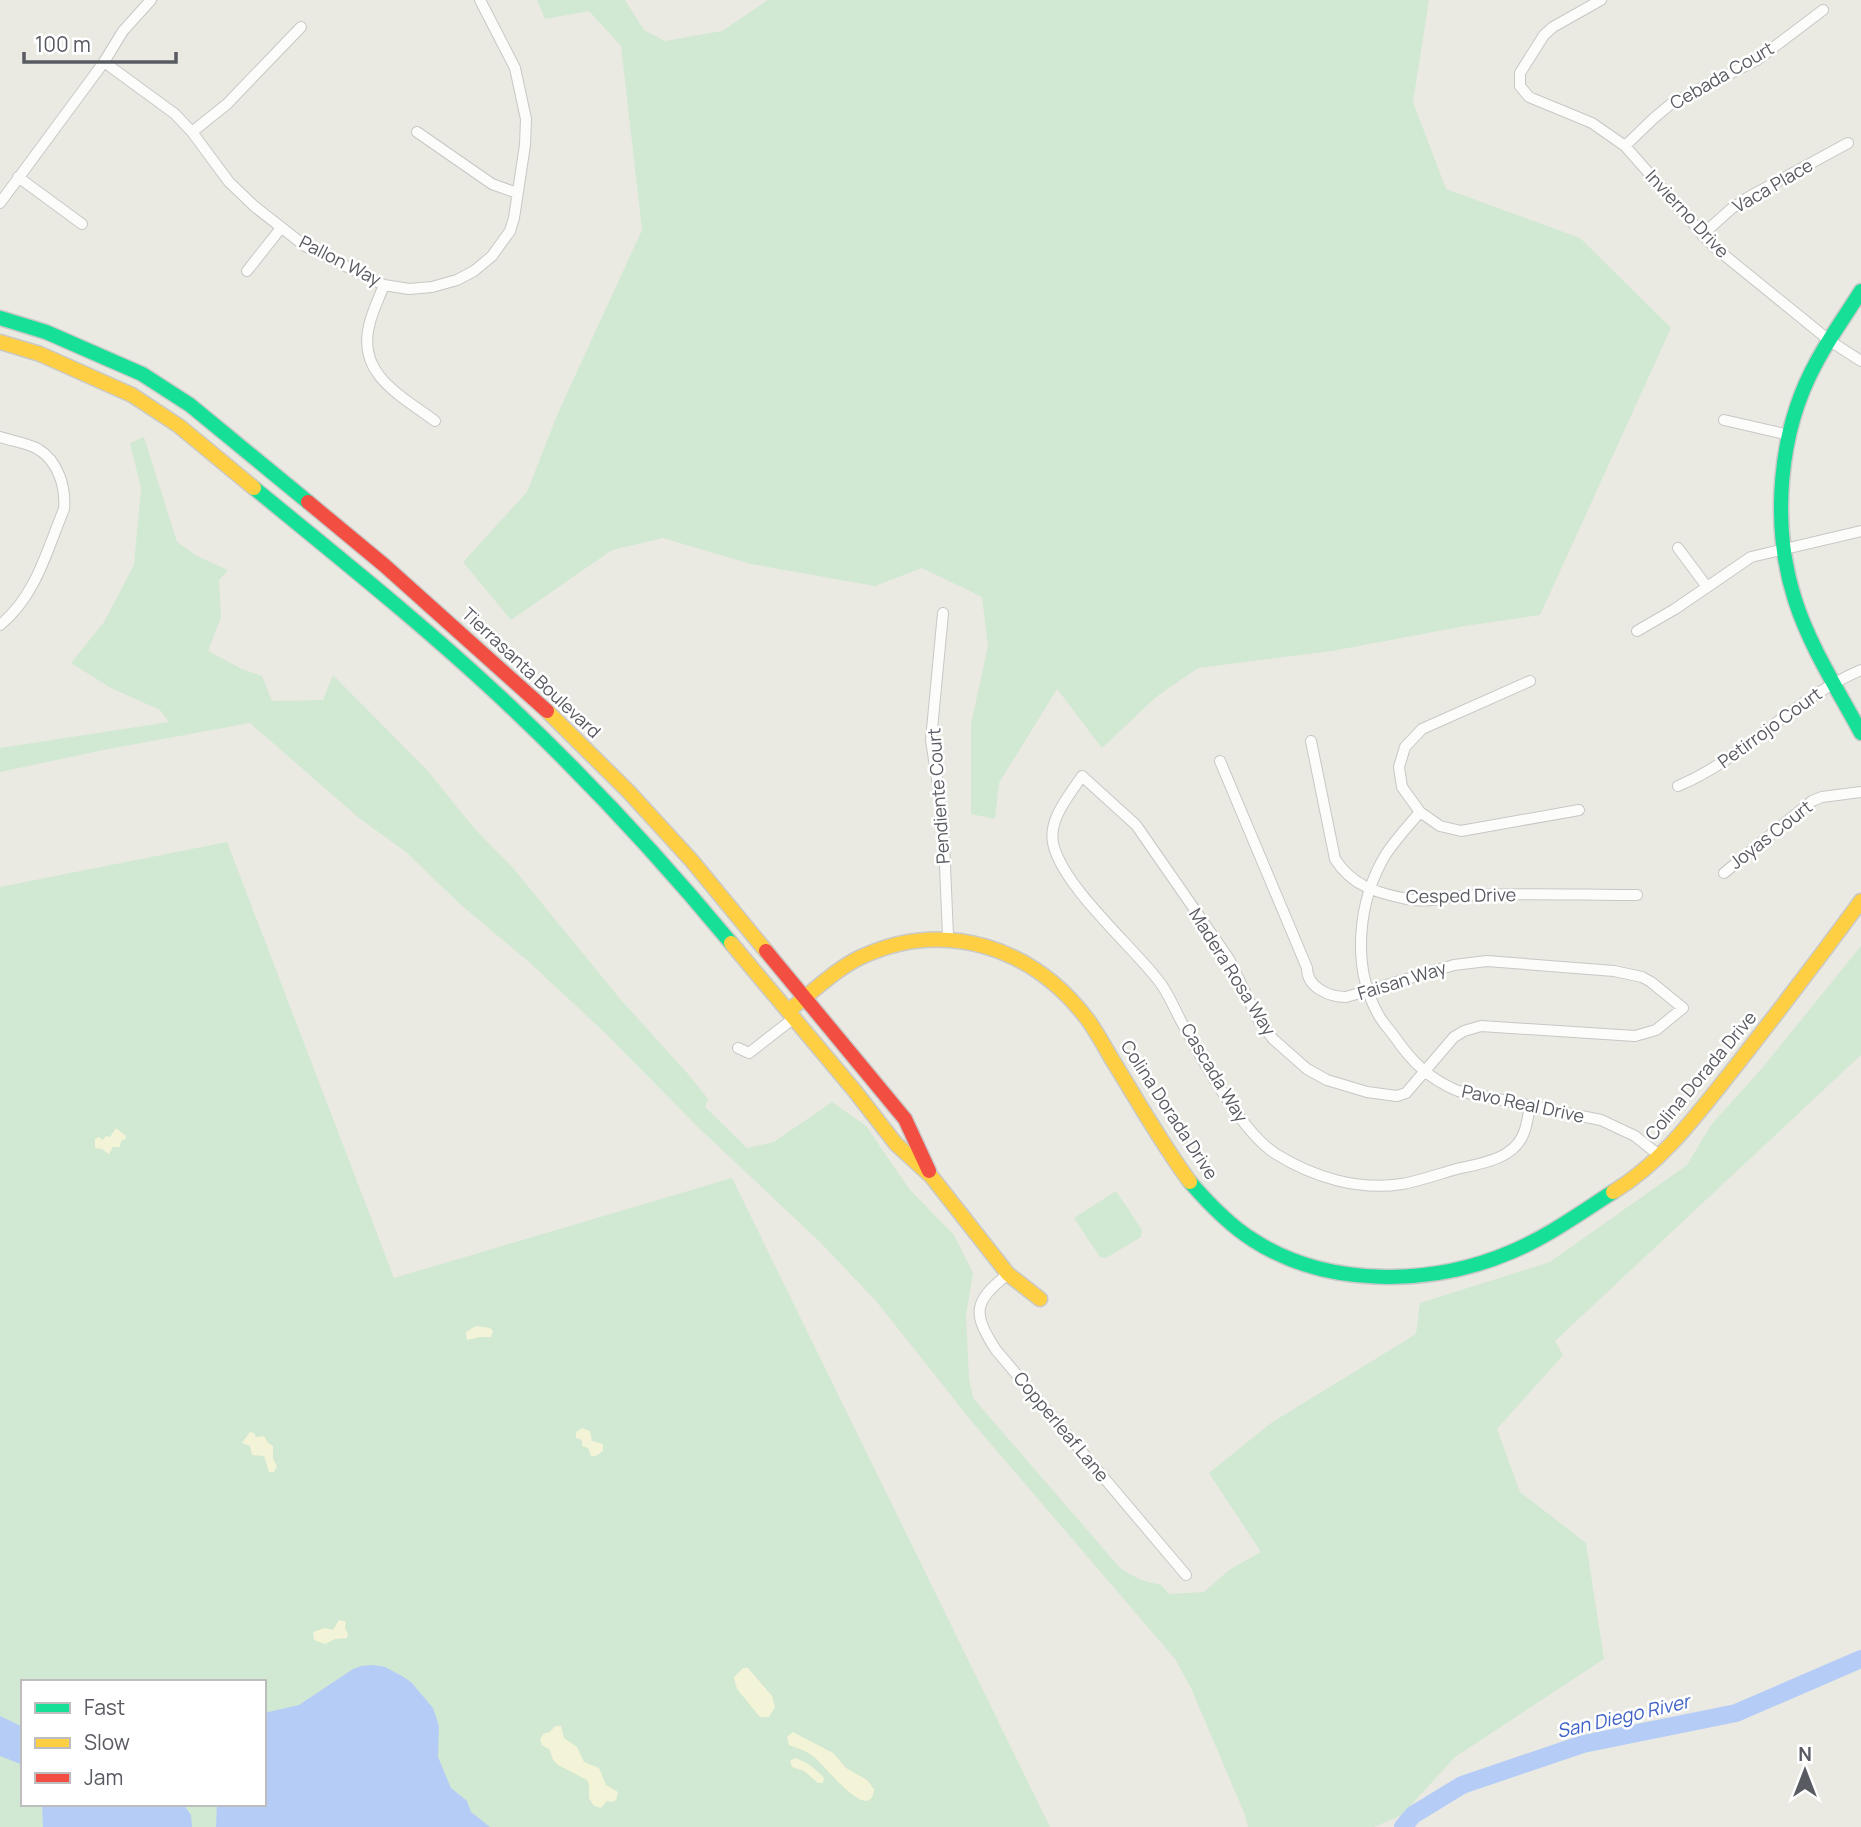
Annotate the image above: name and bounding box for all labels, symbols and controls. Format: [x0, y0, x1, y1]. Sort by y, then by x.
scale bar [24, 21, 177, 65]
text: 100 m [35, 30, 91, 58]
street label: Cebada Court [1665, 36, 1778, 115]
street label: Vaca Place [1728, 153, 1817, 218]
street label: Invierno Drive [1641, 164, 1735, 263]
street label: Pallon Way [295, 229, 386, 291]
street label: Tierrasanta Boulevard [457, 602, 606, 743]
street label: Petirrojo Court [1713, 681, 1826, 773]
street label: Pendiente Court [921, 727, 955, 865]
street label: Joyas Court [1724, 794, 1817, 874]
street label: Cesped Drive [1406, 882, 1516, 908]
street label: Madera Rosa Way [1184, 903, 1282, 1040]
street label: Faisan Way [1354, 955, 1450, 1005]
street label: Colina Dorada Drive [1639, 1006, 1761, 1145]
street label: Cascada Way [1176, 1019, 1254, 1127]
street label: Colina Dorada Drive [1116, 1035, 1224, 1184]
street label: Pavo Real Drive [1460, 1078, 1587, 1128]
street label: Copperleaf Lane [1009, 1366, 1115, 1486]
legend [21, 1680, 266, 1806]
water label: San Diego River [1554, 1688, 1694, 1744]
text: Fast [84, 1693, 125, 1721]
text: Slow [84, 1728, 130, 1756]
north arrow [1770, 1736, 1840, 1806]
text: N [1798, 1741, 1812, 1767]
text: Jam [84, 1763, 123, 1791]

